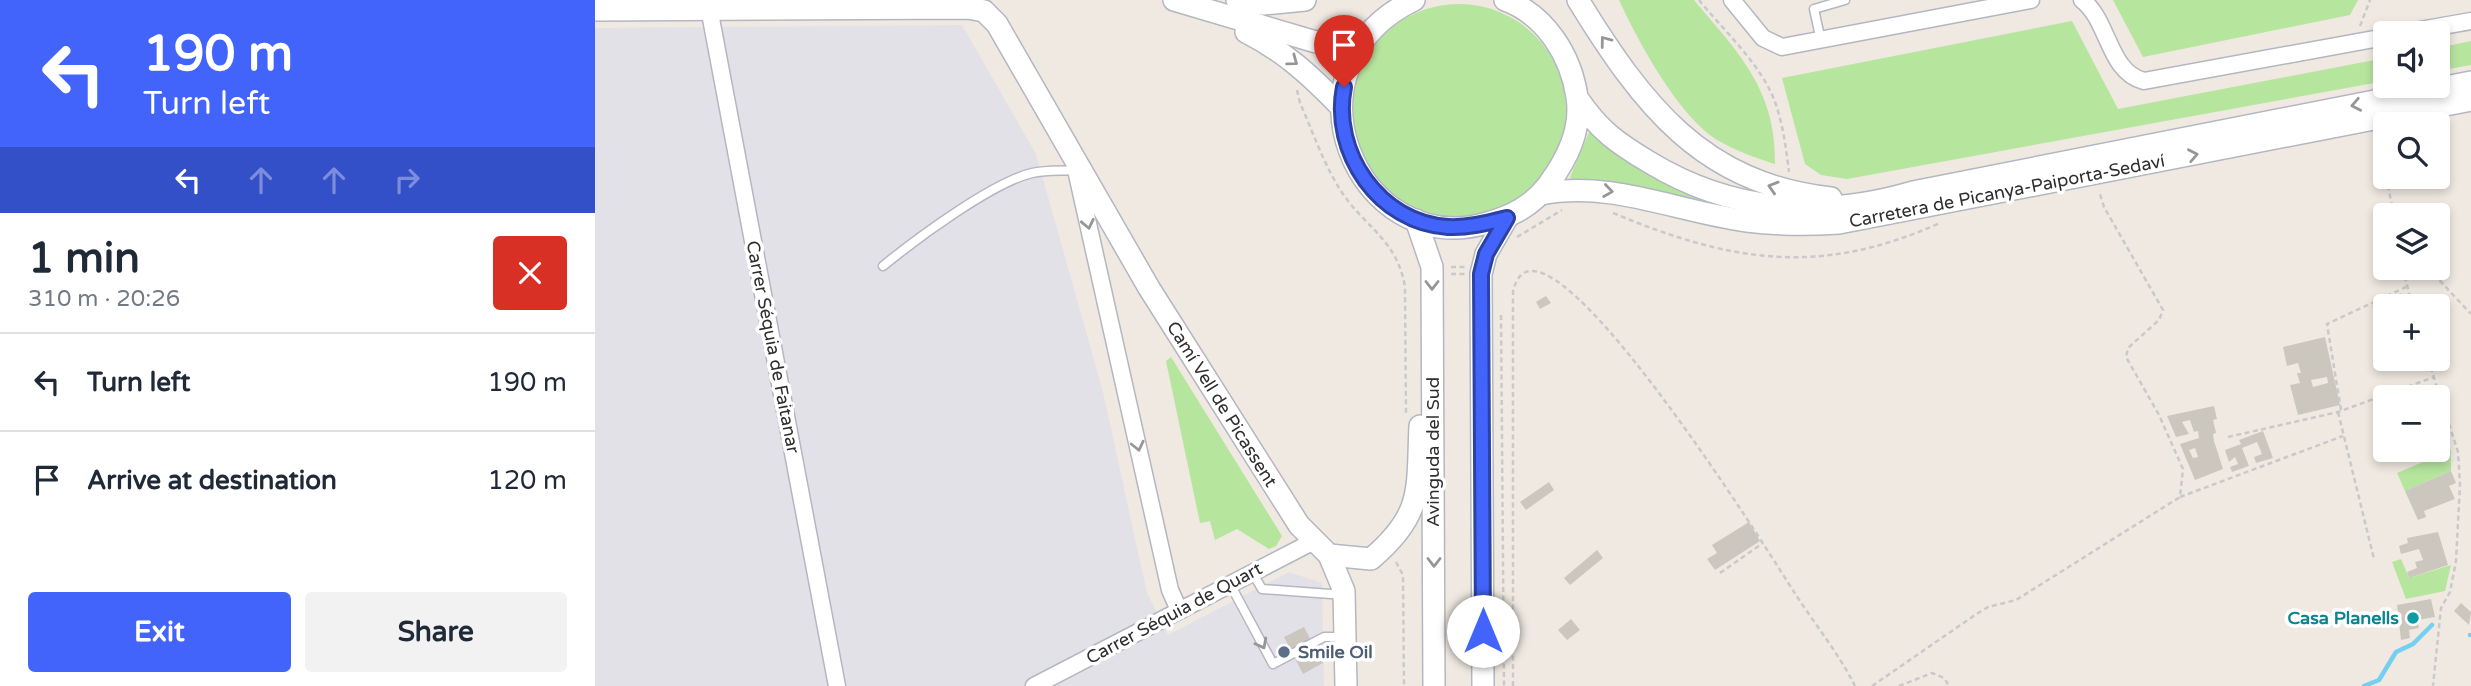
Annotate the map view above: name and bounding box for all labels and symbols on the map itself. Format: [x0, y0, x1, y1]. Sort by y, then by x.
pin [1314, 15, 1374, 87]
one-way arrow [1601, 36, 1613, 49]
one-way arrow [1285, 53, 1298, 65]
one-way arrow [2350, 96, 2362, 111]
one-way arrow [2187, 148, 2199, 163]
street label: Carretera de Picanya-Paiporta-Sedaví [1847, 149, 2167, 232]
one-way arrow [1767, 181, 1779, 196]
one-way arrow [1603, 184, 1614, 199]
one-way arrow [1080, 218, 1094, 230]
street label: Carrer Séquia de Faitanar [742, 239, 804, 455]
one-way arrow [1424, 281, 1440, 291]
street label: Camí Vell de Picassent [1162, 317, 1282, 491]
street label: Avinguda del Sud [1422, 377, 1444, 527]
one-way arrow [1129, 440, 1144, 452]
street label: Carrer Séquia de Quart [1082, 557, 1266, 669]
one-way arrow [1426, 557, 1442, 568]
position arrow [1446, 594, 1520, 668]
place label: Casa Planells [2288, 607, 2399, 629]
marker: Casa Planells [2405, 610, 2421, 626]
one-way arrow [1254, 636, 1267, 649]
place label: Smile Oil [1298, 641, 1373, 663]
marker: Smile Oil [1276, 644, 1292, 660]

